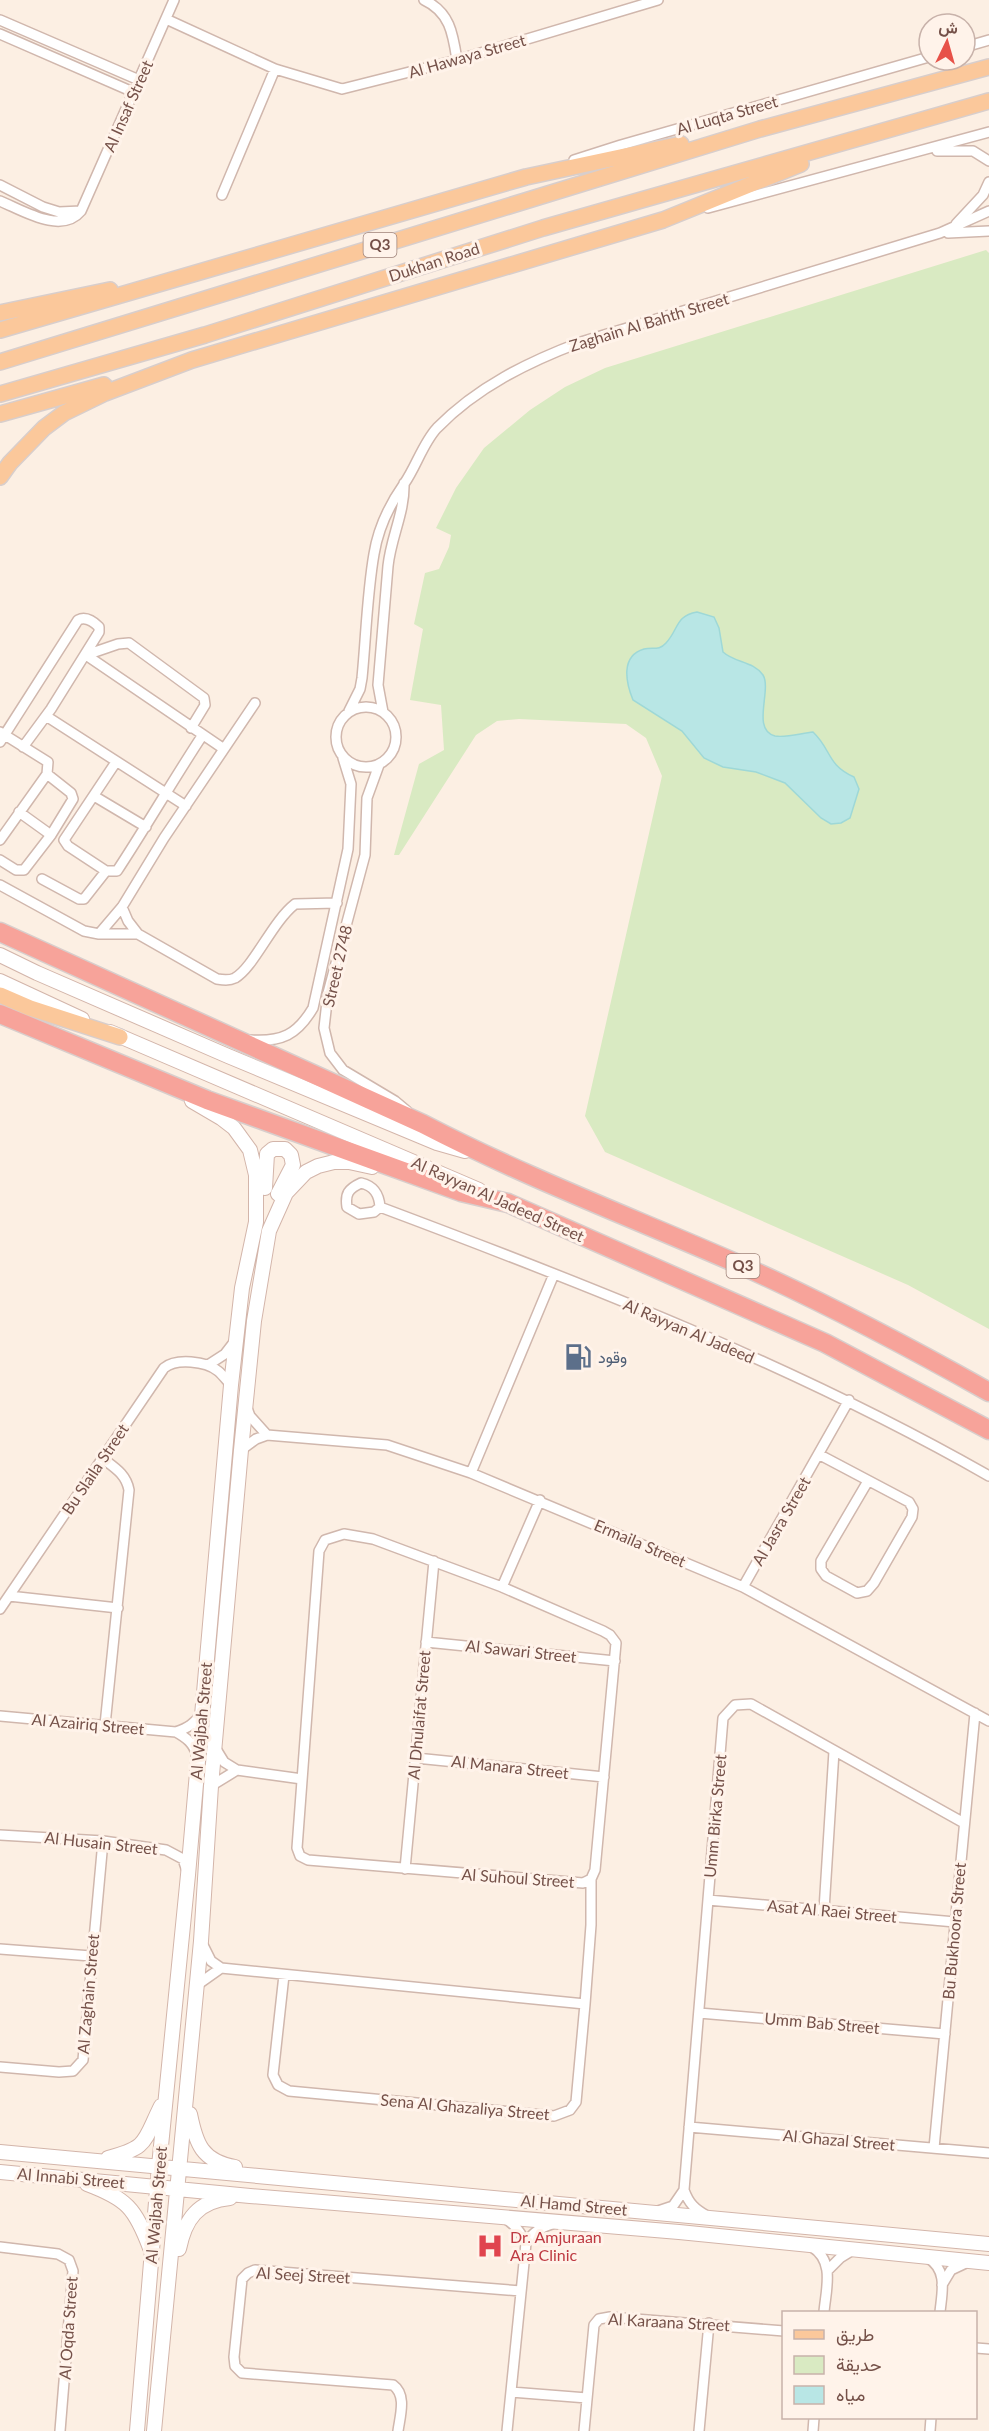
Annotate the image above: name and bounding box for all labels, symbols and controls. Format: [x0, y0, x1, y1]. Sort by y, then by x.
north arrow [917, 12, 977, 72]
text: ش [938, 16, 959, 38]
street label: Al Hawaya Street [406, 30, 528, 81]
street label: Al Insaf Street [99, 57, 156, 155]
street label: Al Luqta Street [674, 91, 780, 138]
road number: Q3 [364, 233, 397, 257]
street label: Dukhan Road [386, 238, 482, 285]
street label: Zaghain Al Bahth Street [567, 288, 731, 355]
street label: Street 2748 [318, 923, 355, 1009]
street label: Al Rayyan Al Jadeed Street [409, 1152, 588, 1245]
road number: Q3 [726, 1254, 760, 1278]
street label: Al Rayyan Al Jadeed [621, 1294, 758, 1367]
fuel station icon: وقود [563, 1342, 593, 1372]
place label: وقود [598, 1347, 627, 1368]
street label: Bu Slaila Street [57, 1420, 132, 1518]
street label: Al Jasra Street [747, 1473, 814, 1569]
street label: Ermaila Street [591, 1515, 689, 1570]
street label: Al Sawari Street [465, 1635, 578, 1666]
street label: Al Dhulaifat Street [403, 1649, 434, 1780]
street label: Al Wajbah Street [186, 1661, 215, 1781]
street label: Al Azairiq Street [31, 1709, 145, 1738]
street label: Al Manara Street [450, 1751, 570, 1782]
street label: Umm Birka Street [700, 1753, 729, 1879]
street label: Al Husain Street [44, 1827, 159, 1858]
street label: Bu Bukhoora Street [938, 1861, 969, 2000]
street label: Al Suhoul Street [461, 1864, 575, 1891]
street label: Asat Al Raei Street [766, 1895, 898, 1926]
street label: Al Zaghain Street [73, 1933, 102, 2055]
street label: Umm Bab Street [764, 2008, 881, 2037]
street label: Sena Al Ghazaliya Street [380, 2090, 551, 2123]
street label: Al Ghazal Street [782, 2125, 896, 2154]
street label: Al Wajbah Street [141, 2145, 170, 2265]
street label: Al Innabi Street [16, 2163, 126, 2192]
street label: Al Hamd Street [520, 2190, 628, 2219]
place label: Dr. Amjuraan Ara Clinic [510, 2227, 602, 2264]
hospital icon: Dr. Amjuraan Ara Clinic [475, 2231, 505, 2261]
street label: Al Seej Street [255, 2263, 351, 2286]
street label: Al Oqda Street [54, 2275, 81, 2380]
street label: Al Karaana Street [608, 2309, 731, 2334]
legend [782, 2311, 977, 2419]
text: طريق [836, 2323, 874, 2346]
text: حديقة [836, 2353, 882, 2375]
text: مياه [836, 2383, 865, 2405]

